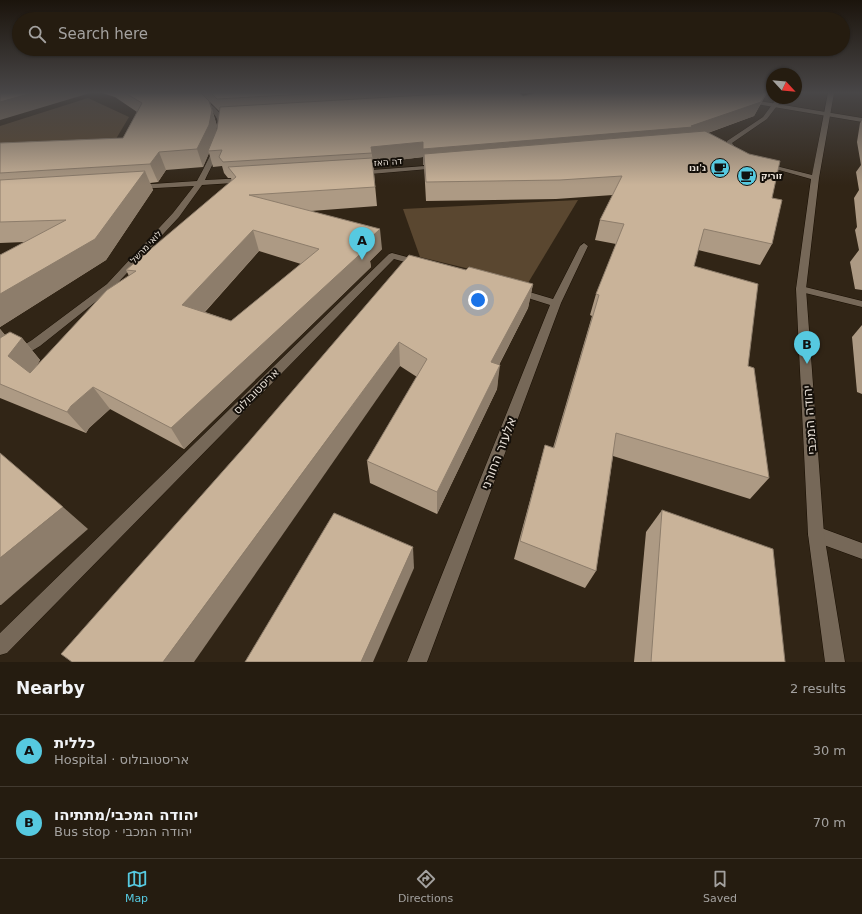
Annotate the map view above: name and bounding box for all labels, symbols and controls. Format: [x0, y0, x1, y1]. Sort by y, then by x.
search box [12, 12, 850, 56]
icon: search [26, 23, 48, 45]
text: Search here [58, 25, 148, 43]
north arrow [766, 68, 802, 104]
street label: דה האז [373, 156, 403, 168]
cafe icon: ג'ונו [709, 157, 731, 179]
place label: ג'ונו [689, 163, 706, 173]
cafe icon: זוריק [736, 165, 758, 187]
place label: זוריק [761, 171, 783, 181]
pin: A [349, 227, 375, 260]
street label: לואי מרשל [128, 229, 164, 265]
your location [468, 290, 488, 310]
pin: B [794, 331, 820, 364]
street label: אריסטובולוס [231, 366, 282, 417]
street label: יהודה המכבי [800, 385, 819, 455]
street label: אלעזר החורני [478, 415, 519, 491]
text: Nearby [16, 678, 85, 698]
text: 2 results [790, 681, 846, 696]
text: כללית [54, 734, 95, 752]
text: A [24, 743, 34, 758]
text: 30 m [813, 743, 846, 758]
text: Hospital · אריסטובולוס [54, 752, 189, 767]
text: יהודה המכבי/מתתיהו [54, 806, 198, 824]
text: B [24, 815, 34, 830]
text: 70 m [813, 815, 846, 830]
text: Bus stop · יהודה המכבי [54, 824, 192, 839]
tab: Map [125, 868, 148, 905]
tab: Directions [398, 868, 453, 905]
tab: Saved [703, 868, 737, 905]

